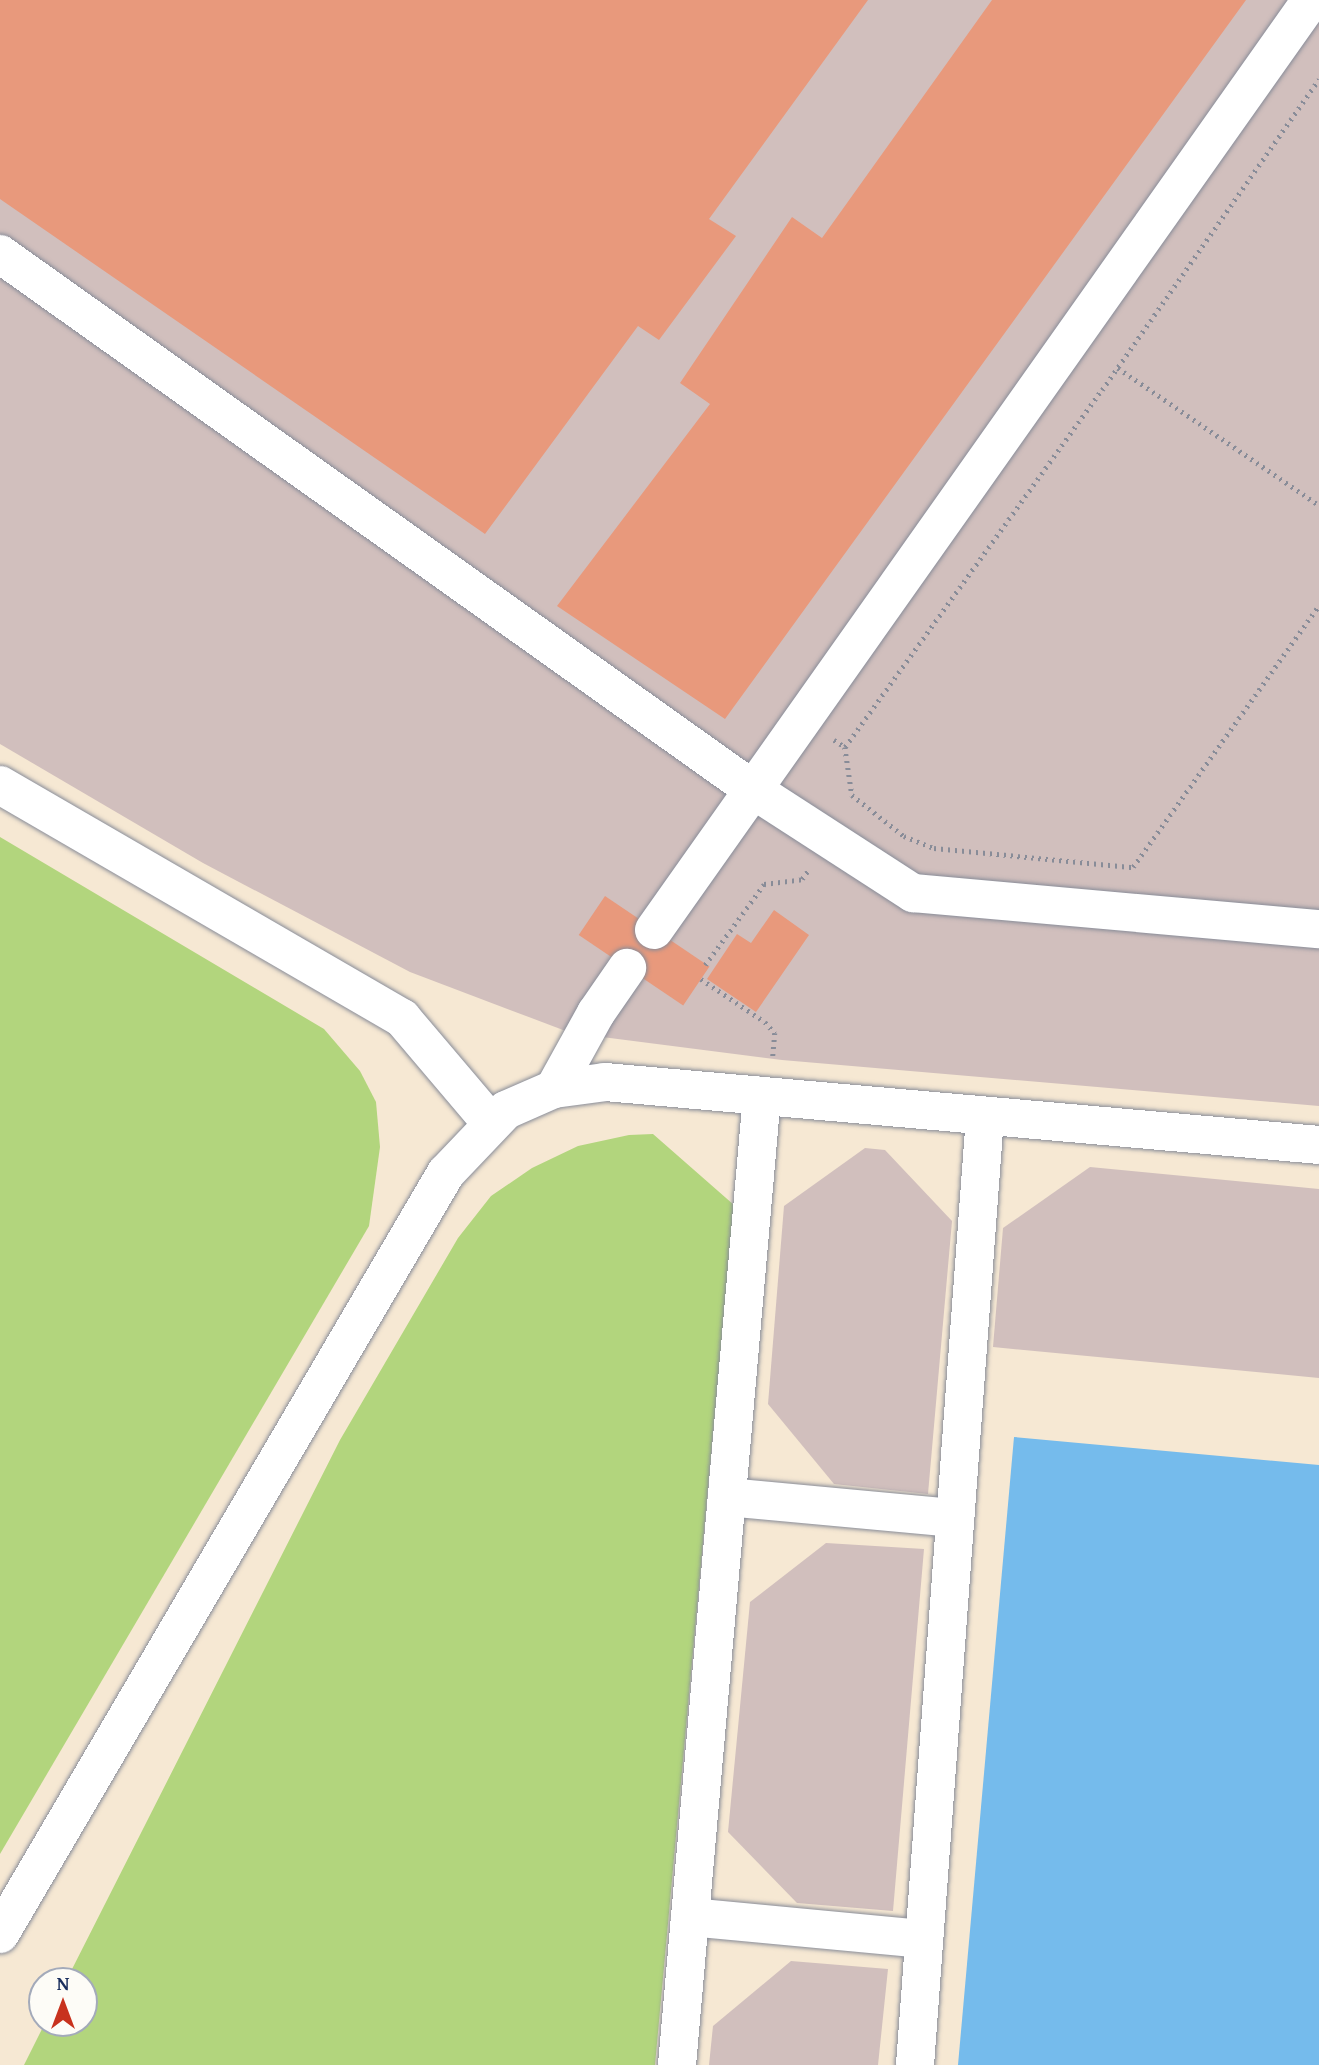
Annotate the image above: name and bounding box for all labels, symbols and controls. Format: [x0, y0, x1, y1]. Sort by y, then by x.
north arrow [28, 1967, 98, 2037]
text: N [57, 1969, 69, 1997]

